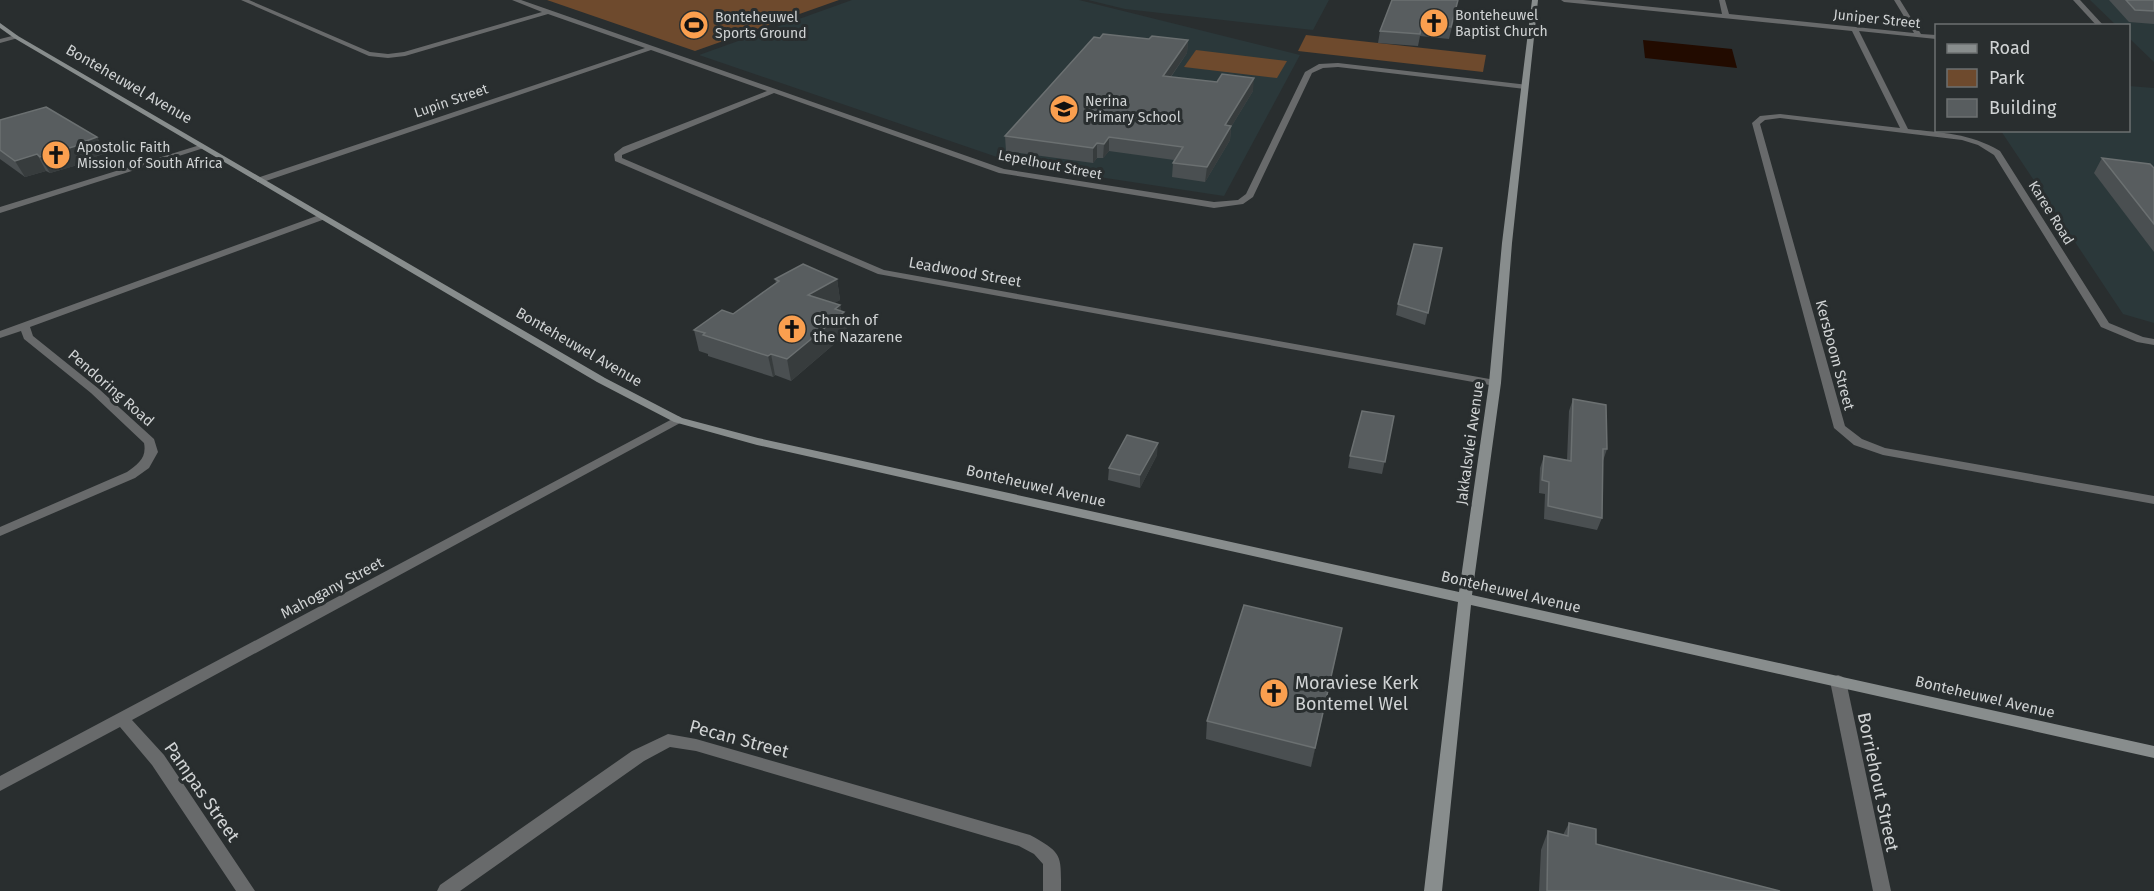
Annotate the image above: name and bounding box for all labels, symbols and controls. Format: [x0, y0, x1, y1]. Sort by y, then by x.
street label: Juniper Street [1833, 6, 1922, 32]
church icon: Bonteheuwel Baptist Church [1418, 7, 1450, 39]
place label: Bonteheuwel Baptist Church [1455, 7, 1548, 40]
sports icon: Bonteheuwel Sports Ground [678, 9, 710, 41]
place label: Bonteheuwel Sports Ground [715, 9, 807, 42]
legend [1935, 24, 2130, 132]
text: Road [1989, 37, 2031, 59]
street label: Bonteheuwel Avenue [63, 40, 195, 128]
text: Park [1989, 67, 2025, 89]
street label: Lupin Street [412, 80, 491, 122]
school or university icon: Nerina Primary School [1048, 93, 1080, 125]
place label: Nerina Primary School [1085, 93, 1181, 126]
text: Building [1989, 97, 2057, 119]
church icon: Apostolic Faith Mission of South Africa [40, 139, 72, 171]
place label: Apostolic Faith Mission of South Africa [77, 139, 223, 172]
street label: Lepelhout Street [997, 147, 1104, 184]
street label: Karee Road [2025, 178, 2077, 248]
street label: Leadwood Street [907, 253, 1023, 291]
street label: Kersboom Street [1812, 298, 1859, 413]
street label: Bonteheuwel Avenue [513, 303, 645, 391]
place label: Church of the Nazarene [813, 311, 903, 346]
church icon: Church of the Nazarene [776, 313, 808, 345]
street label: Pendoring Road [64, 346, 158, 430]
street label: Jakkalsvlei Avenue [1452, 380, 1488, 506]
street label: Bonteheuwel Avenue [964, 461, 1108, 511]
street label: Mahogany Street [278, 553, 387, 623]
street label: Bonteheuwel Avenue [1439, 567, 1583, 617]
place label: Moraviese Kerk Bontemel Wel [1295, 672, 1419, 715]
street label: Bonteheuwel Avenue [1913, 672, 2057, 722]
church icon: Moraviese Kerk Bontemel Wel [1258, 677, 1290, 709]
street label: Borriehout Street [1852, 710, 1904, 854]
street label: Pecan Street [687, 715, 792, 763]
street label: Pampas Street [159, 738, 245, 847]

